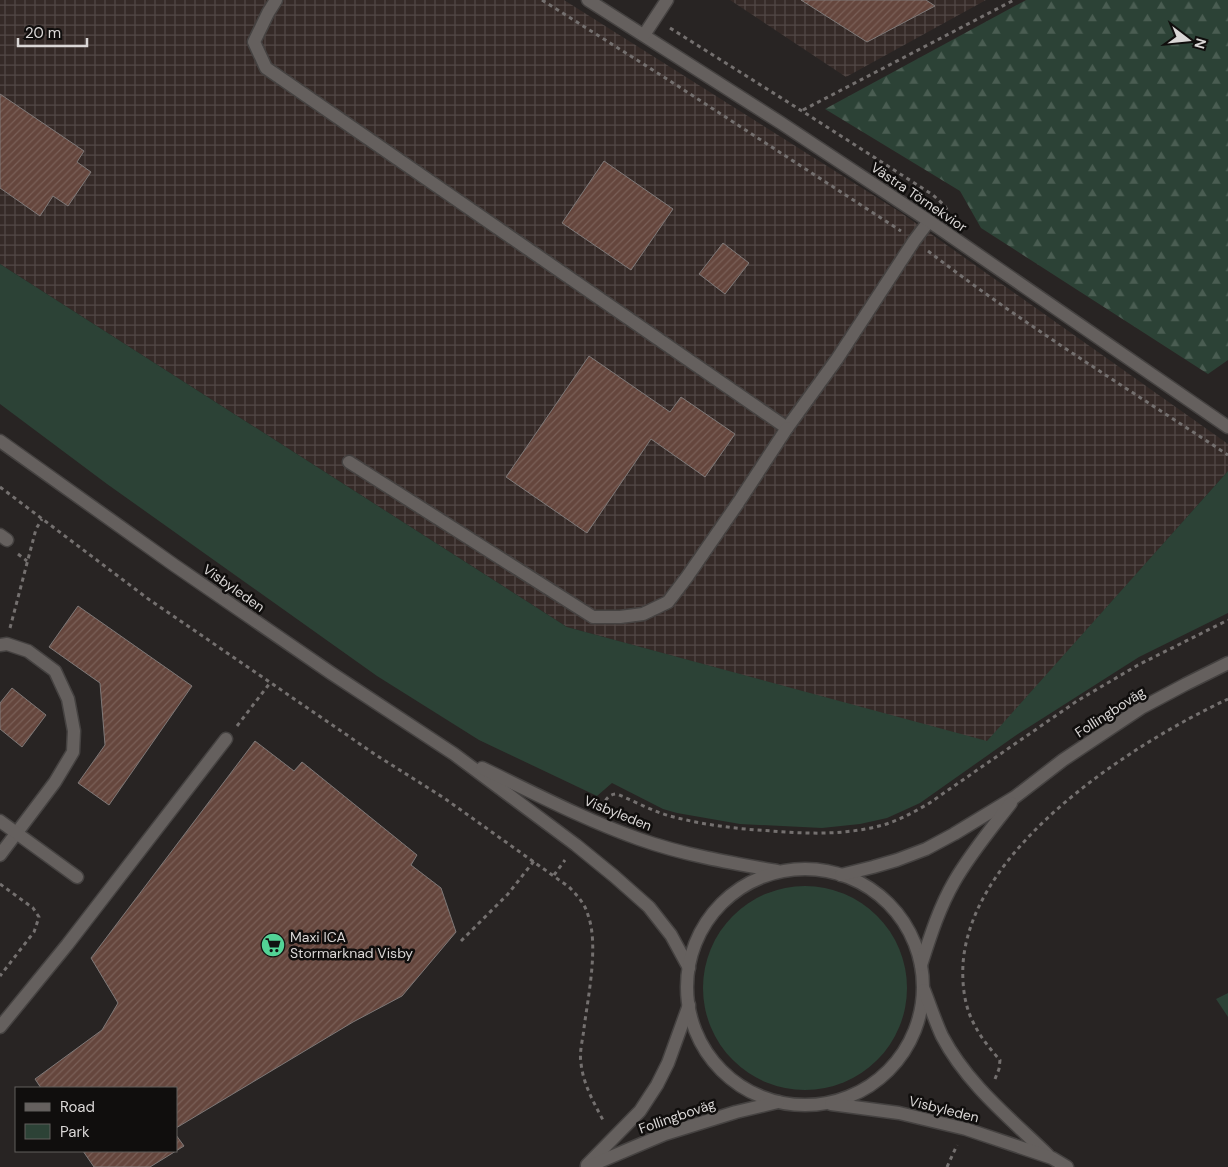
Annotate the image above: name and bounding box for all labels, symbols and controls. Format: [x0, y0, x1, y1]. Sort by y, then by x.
scale bar [18, 15, 86, 47]
north arrow [1163, 15, 1213, 65]
text: 20 m [25, 23, 61, 43]
text: N [1190, 36, 1211, 51]
street label: Västra Törnekvior [867, 158, 971, 236]
street label: Visbyleden [200, 560, 268, 616]
street label: Follingboväg [1071, 683, 1149, 741]
street label: Visbyleden [581, 791, 655, 835]
place label: Maxi ICA Stormarknad Visby [290, 928, 413, 962]
supermarket icon: Maxi ICA Stormarknad Visby [260, 932, 286, 958]
legend [15, 1087, 178, 1152]
street label: Visbyleden [907, 1092, 981, 1126]
street label: Follingboväg [636, 1094, 718, 1138]
text: Road [60, 1097, 95, 1117]
text: Park [60, 1122, 90, 1142]

